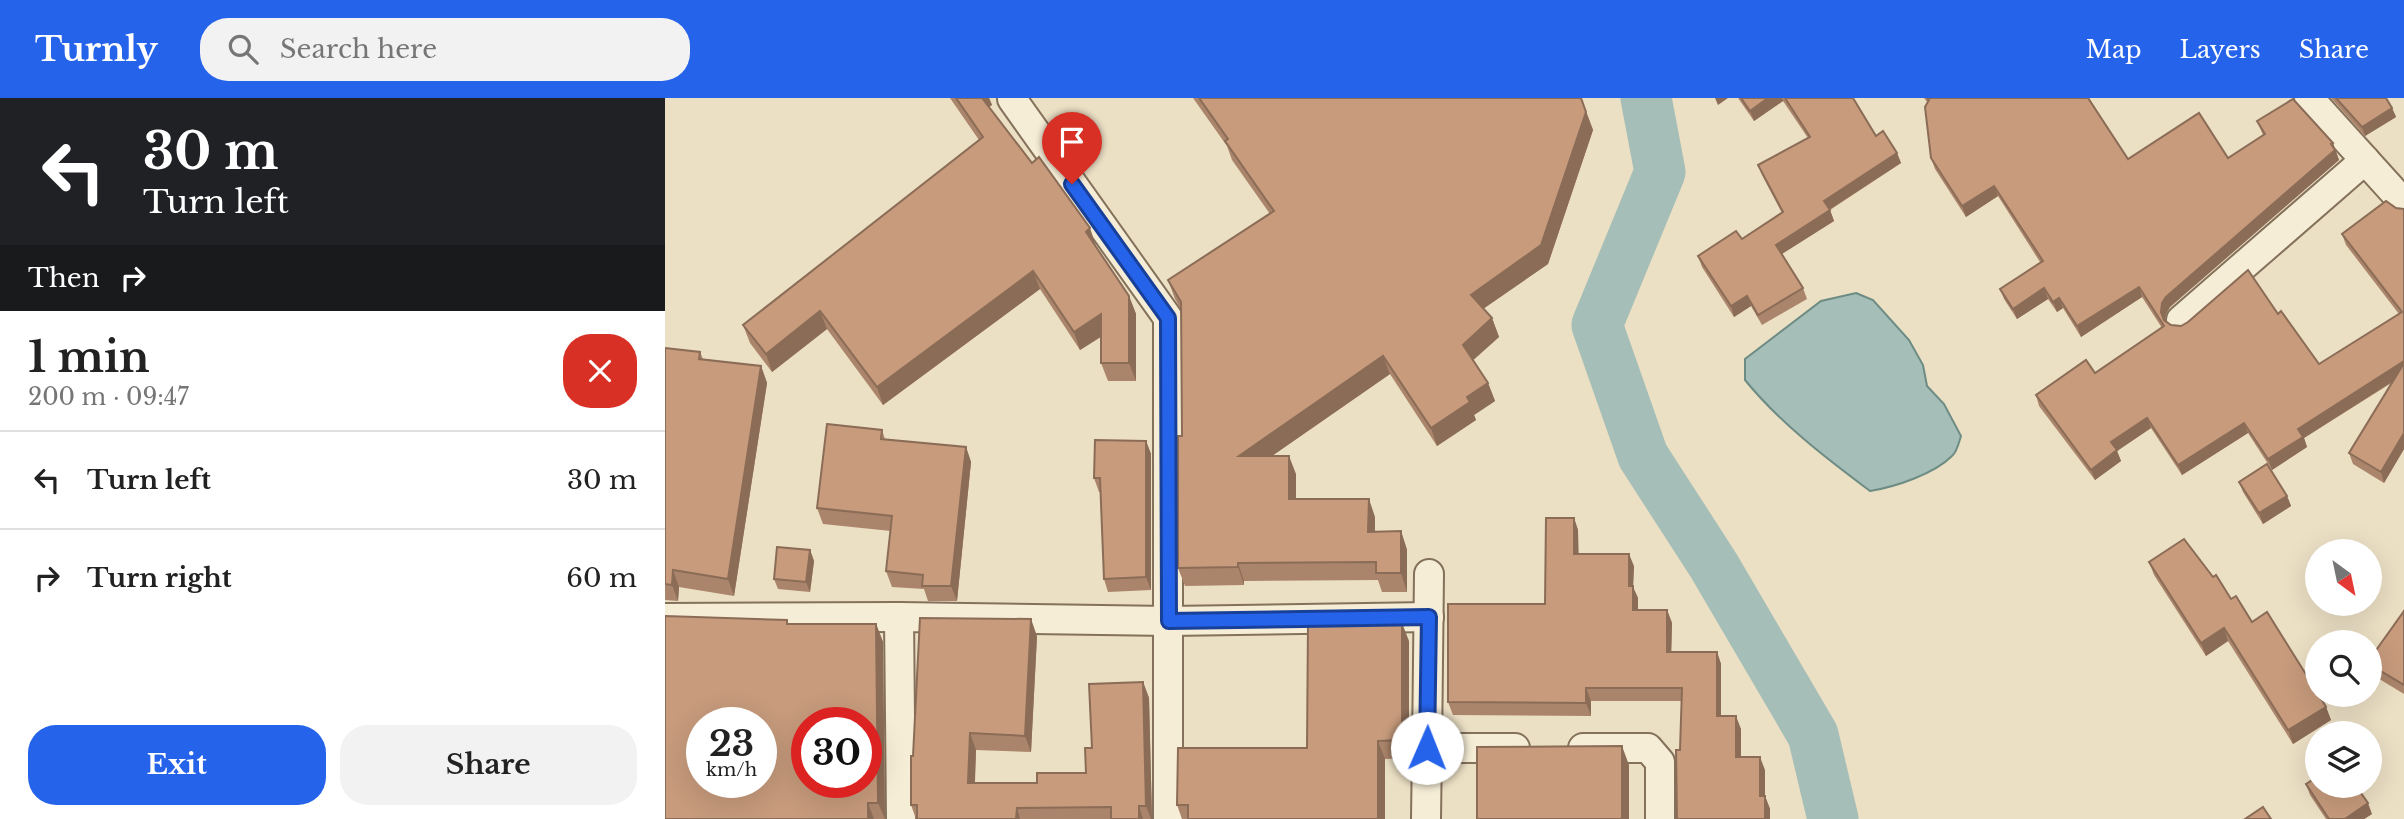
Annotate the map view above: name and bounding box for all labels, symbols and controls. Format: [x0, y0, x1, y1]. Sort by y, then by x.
search box [200, 18, 690, 81]
text: Turnly [35, 29, 158, 70]
icon: search [224, 30, 262, 68]
text: Search here [280, 33, 437, 65]
text: Map [2086, 35, 2142, 64]
text: Layers [2180, 35, 2261, 64]
text: Share [2299, 35, 2369, 64]
pin [1042, 112, 1102, 184]
text: 30 m [143, 121, 278, 182]
icon: arrive [1053, 123, 1091, 161]
icon: left [28, 126, 119, 217]
text: Turn left [143, 182, 289, 222]
icon: right [114, 259, 152, 297]
text: Then [28, 262, 100, 294]
text: 1 min [28, 331, 150, 383]
button: close [563, 334, 637, 408]
text: 200 m · 09:47 [28, 383, 189, 411]
icon: left [28, 461, 66, 499]
text: Turn left [87, 464, 211, 496]
text: 30 m [567, 464, 637, 496]
north arrow [2305, 539, 2382, 616]
map controls [2305, 539, 2382, 798]
icon: right [28, 559, 66, 597]
text: Turn right [87, 562, 232, 594]
text: 60 m [566, 562, 637, 594]
button: search [2305, 630, 2382, 707]
speed limit sign: 30 [791, 707, 882, 798]
position arrow [1390, 711, 1464, 785]
button: layers [2305, 721, 2382, 798]
text: 23 [709, 722, 754, 765]
button: Exit [28, 725, 326, 805]
button: Share [340, 725, 637, 805]
text: km/h [706, 759, 757, 781]

